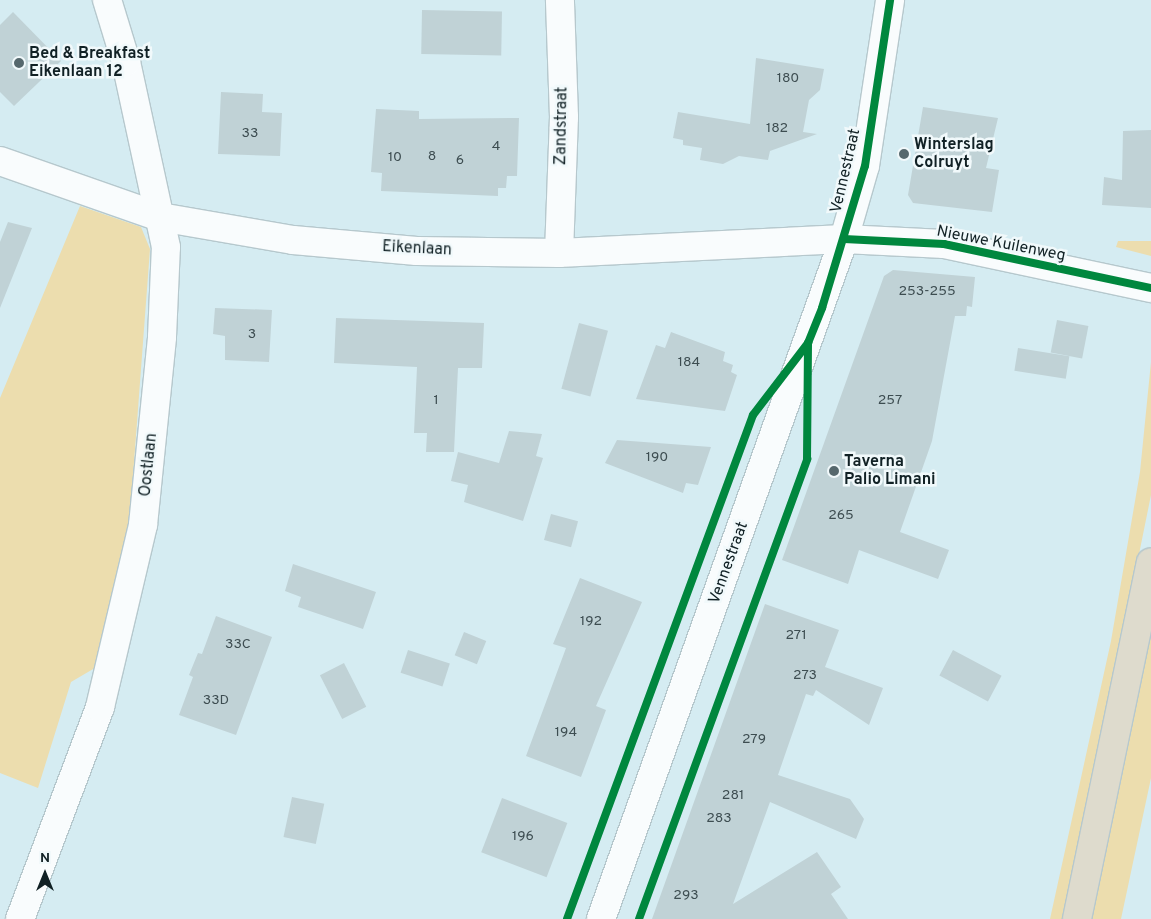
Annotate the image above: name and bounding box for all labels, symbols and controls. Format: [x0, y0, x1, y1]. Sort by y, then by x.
place label: Bed & Breakfast Eikenlaan 12 [29, 44, 150, 82]
marker: Bed & Breakfast Eikenlaan 12 [13, 57, 25, 69]
house number: 180 [777, 71, 799, 87]
street label: Zandstraat [552, 87, 572, 165]
house number: 182 [766, 121, 788, 137]
house number: 33 [242, 126, 258, 142]
street label: Vennestraat [827, 127, 865, 215]
place label: Winterslag Colruyt [914, 135, 994, 173]
house number: 4 [492, 139, 500, 155]
marker: Winterslag Colruyt [898, 148, 910, 160]
house number: 8 [428, 149, 436, 165]
house number: 10 [388, 150, 402, 166]
house number: 6 [456, 153, 464, 169]
street label: Nieuwe Kuilenweg [935, 222, 1067, 266]
street label: Eikenlaan [382, 238, 452, 260]
house number: 253-255 [898, 284, 956, 300]
house number: 3 [248, 327, 256, 343]
house number: 184 [678, 355, 700, 371]
house number: 1 [433, 393, 439, 409]
house number: 257 [878, 393, 902, 409]
street label: Oostlaan [136, 432, 162, 498]
house number: 190 [646, 450, 668, 466]
place label: Taverna Palio Limani [844, 452, 936, 490]
marker: Taverna Palio Limani [828, 465, 840, 477]
house number: 265 [828, 508, 854, 524]
street label: Vennestraat [705, 519, 753, 607]
house number: 192 [580, 614, 602, 630]
house number: 271 [785, 628, 807, 644]
house number: 33C [225, 637, 251, 653]
house number: 273 [793, 668, 817, 684]
house number: 33D [203, 693, 229, 709]
house number: 194 [555, 725, 577, 741]
house number: 279 [742, 732, 766, 748]
house number: 281 [722, 788, 744, 804]
house number: 283 [706, 811, 732, 827]
house number: 196 [512, 829, 534, 845]
north arrow [20, 849, 70, 899]
text: N [40, 850, 50, 867]
house number: 293 [673, 888, 699, 904]

